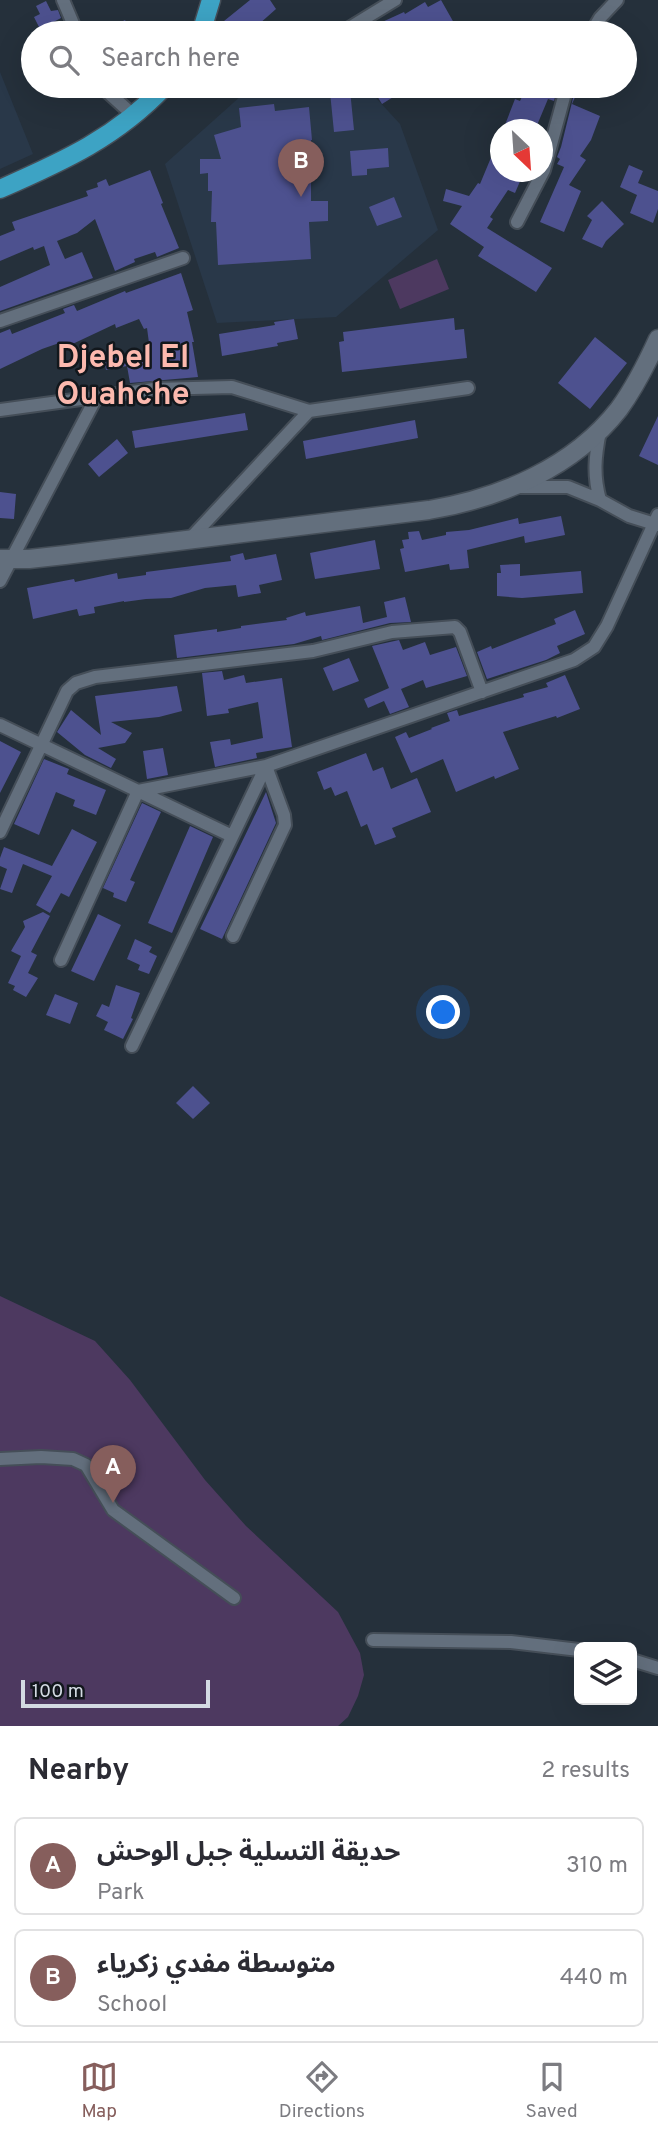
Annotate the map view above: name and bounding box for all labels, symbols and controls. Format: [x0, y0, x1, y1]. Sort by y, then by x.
search box [21, 21, 637, 98]
icon: search [45, 41, 83, 79]
text: Search here [101, 43, 240, 76]
north arrow [490, 119, 553, 182]
pin: B [278, 139, 324, 197]
district label: Djebel El Ouahche [56, 339, 190, 416]
your location [426, 995, 460, 1029]
pin: A [90, 1445, 136, 1503]
map controls [574, 1642, 637, 1705]
button: layers [574, 1642, 637, 1705]
scale bar [21, 1677, 210, 1709]
text: 100 m [32, 1680, 84, 1704]
text: Nearby [28, 1753, 129, 1790]
text: 2 results [541, 1757, 630, 1786]
text: حديقة التسلية جبل الوحش [97, 1837, 400, 1870]
text: A [45, 1852, 61, 1881]
text: 310 m [566, 1852, 628, 1881]
text: Park [97, 1879, 144, 1908]
text: متوسطة مفدي زكرياء [97, 1949, 336, 1982]
text: B [45, 1964, 61, 1993]
text: 440 m [560, 1964, 628, 1993]
text: School [97, 1991, 167, 2020]
tab: Map [80, 2058, 118, 2124]
tab: Directions [279, 2058, 365, 2124]
tab: Saved [526, 2058, 578, 2124]

